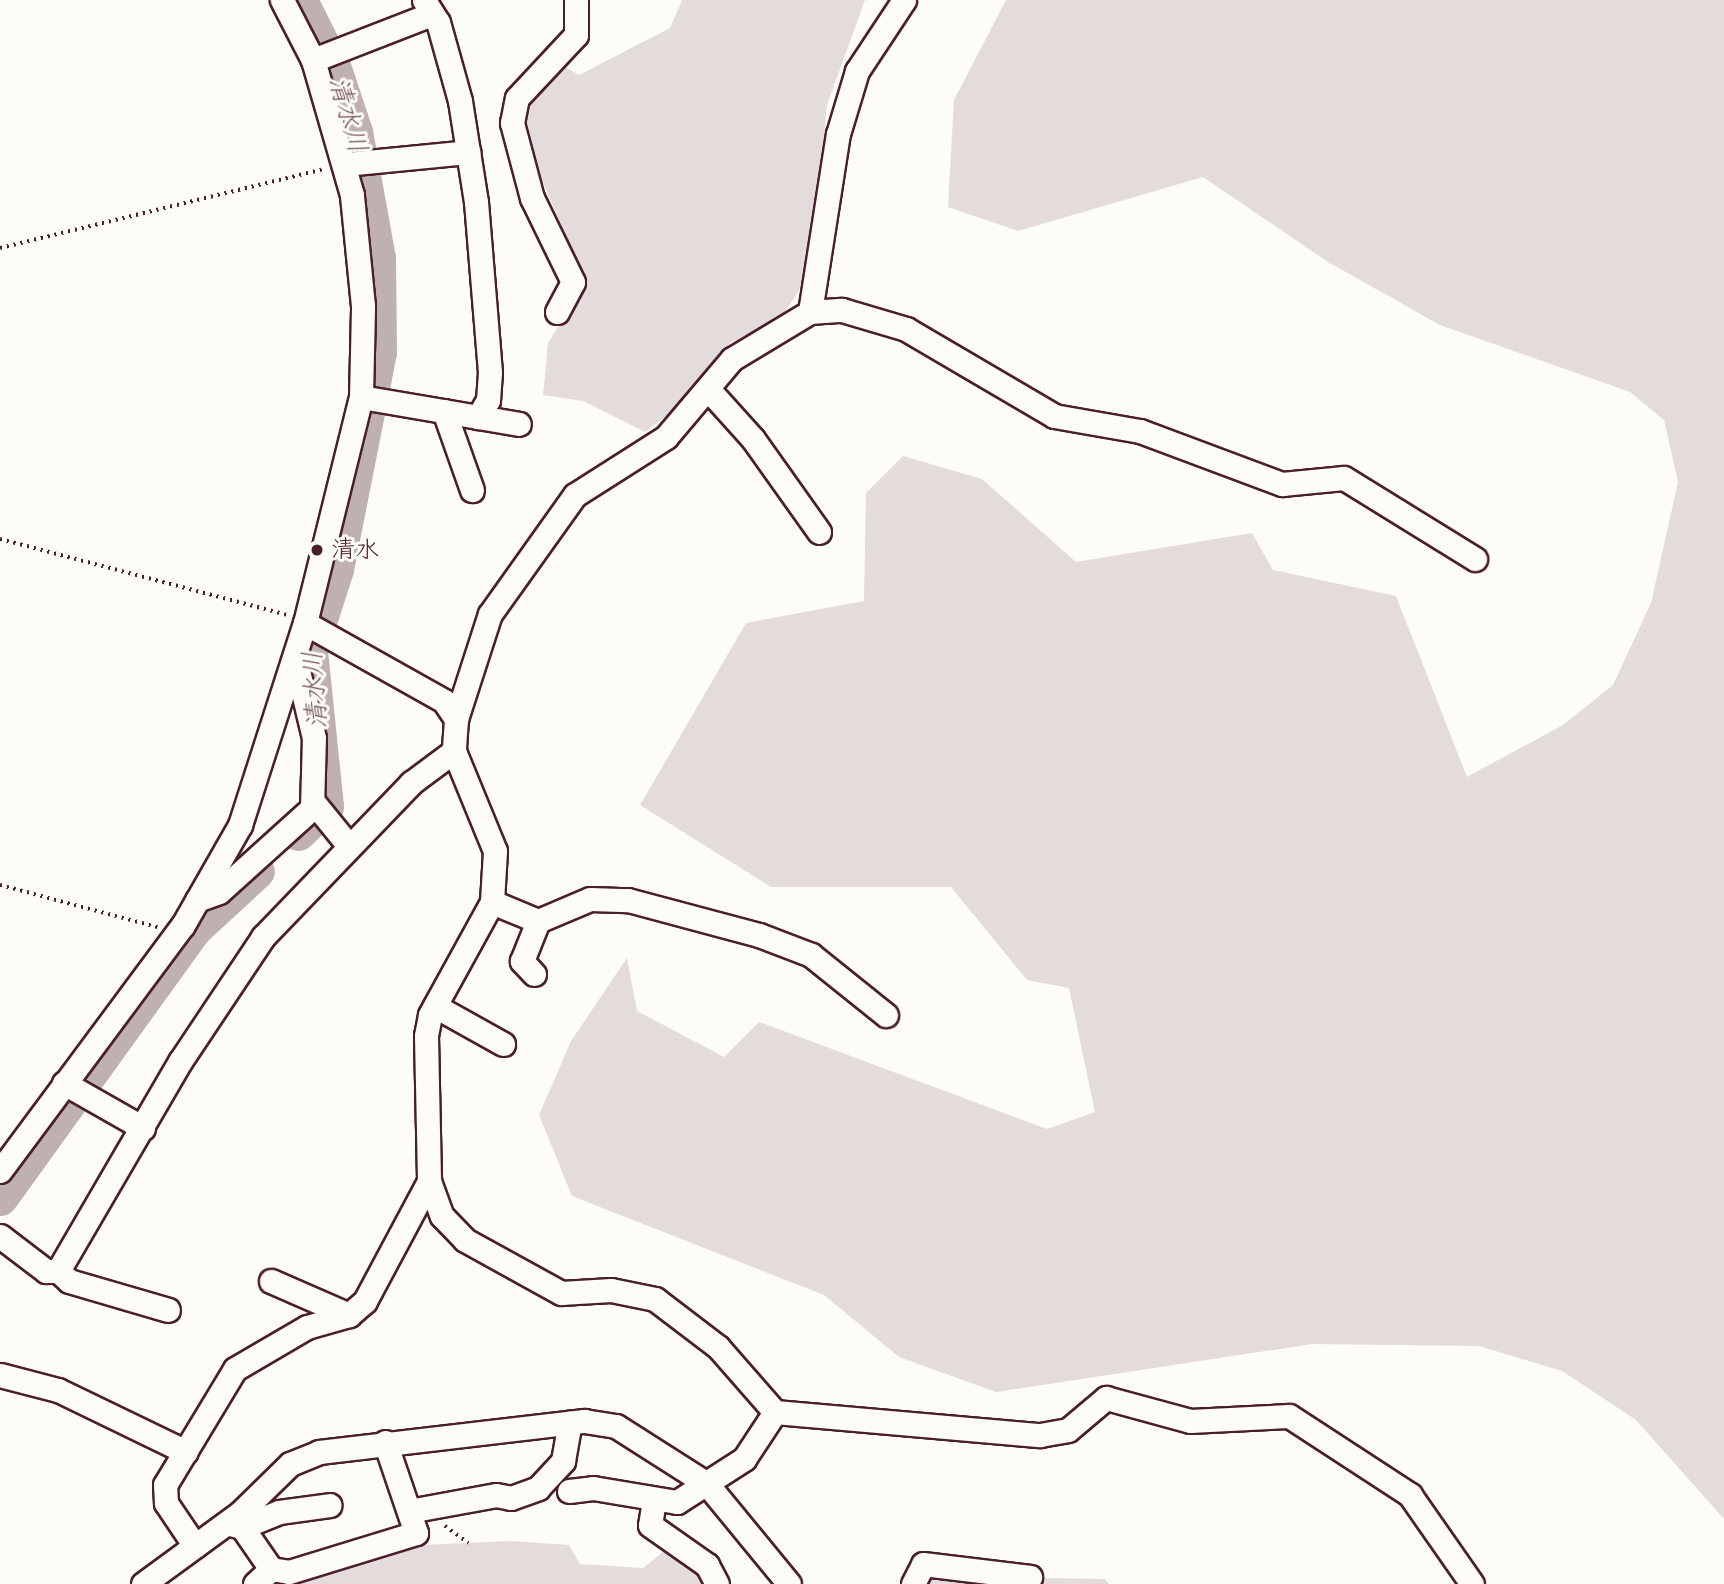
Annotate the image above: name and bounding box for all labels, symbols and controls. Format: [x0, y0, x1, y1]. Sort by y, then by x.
water label: 清水川 [321, 73, 373, 157]
place label: 清水 [331, 536, 379, 564]
marker: 清水 [309, 542, 325, 558]
water label: 清水川 [298, 650, 334, 730]

